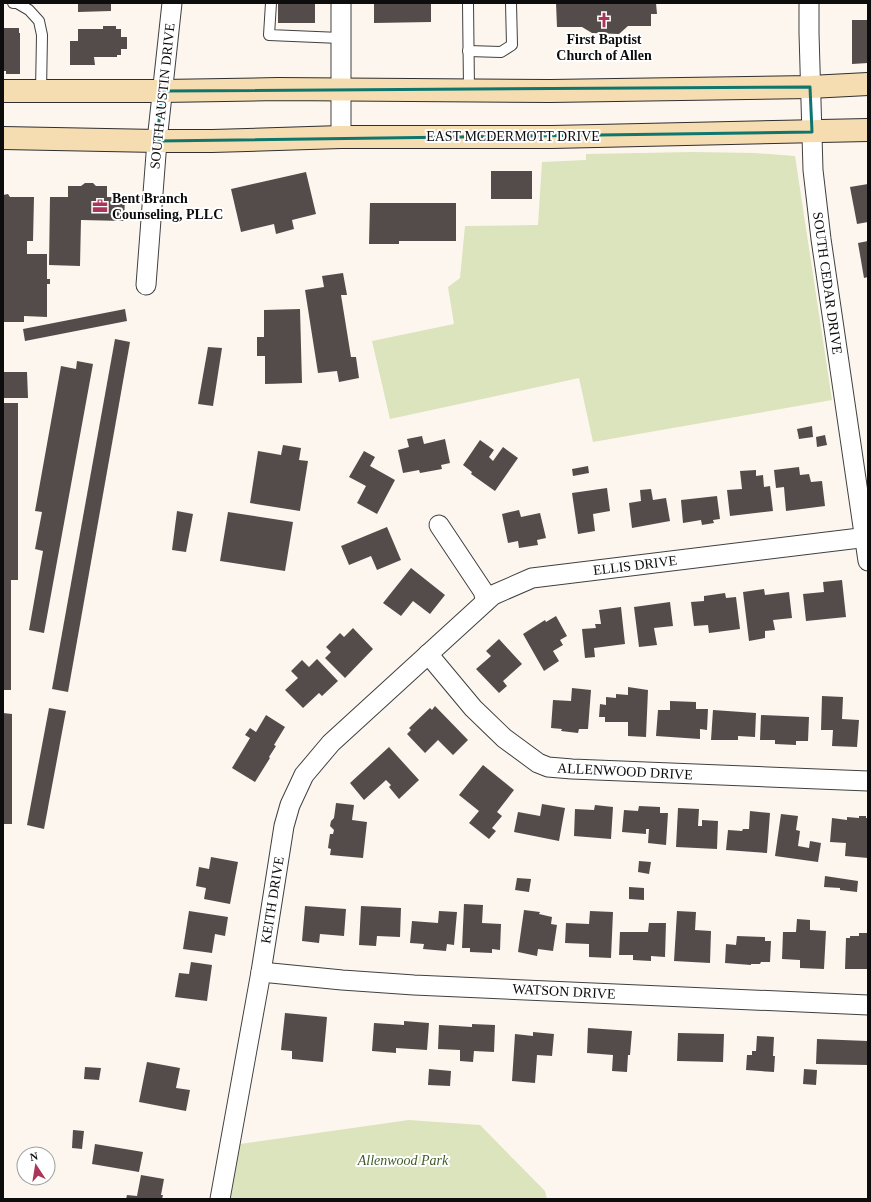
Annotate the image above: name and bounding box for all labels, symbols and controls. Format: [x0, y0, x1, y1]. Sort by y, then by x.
church icon: First Baptist Church of Allen [595, 11, 613, 29]
street label: SOUTH AUSTIN DRIVE [147, 22, 178, 170]
place label: First Baptist Church of Allen [556, 32, 652, 63]
street label: EAST MCDERMOTT DRIVE [426, 129, 600, 144]
place label: Bent Branch Counseling, PLLC [112, 191, 223, 222]
office icon: Bent Branch Counseling, PLLC [91, 197, 109, 215]
street label: SOUTH CEDAR DRIVE [810, 211, 845, 355]
street label: ELLIS DRIVE [592, 553, 678, 578]
street label: ALLENWOOD DRIVE [557, 760, 693, 783]
street label: KEITH DRIVE [258, 855, 287, 945]
street label: WATSON DRIVE [512, 981, 616, 1002]
north arrow [16, 1146, 56, 1186]
text: N [29, 1150, 39, 1163]
park label: Allenwood Park [357, 1153, 449, 1168]

